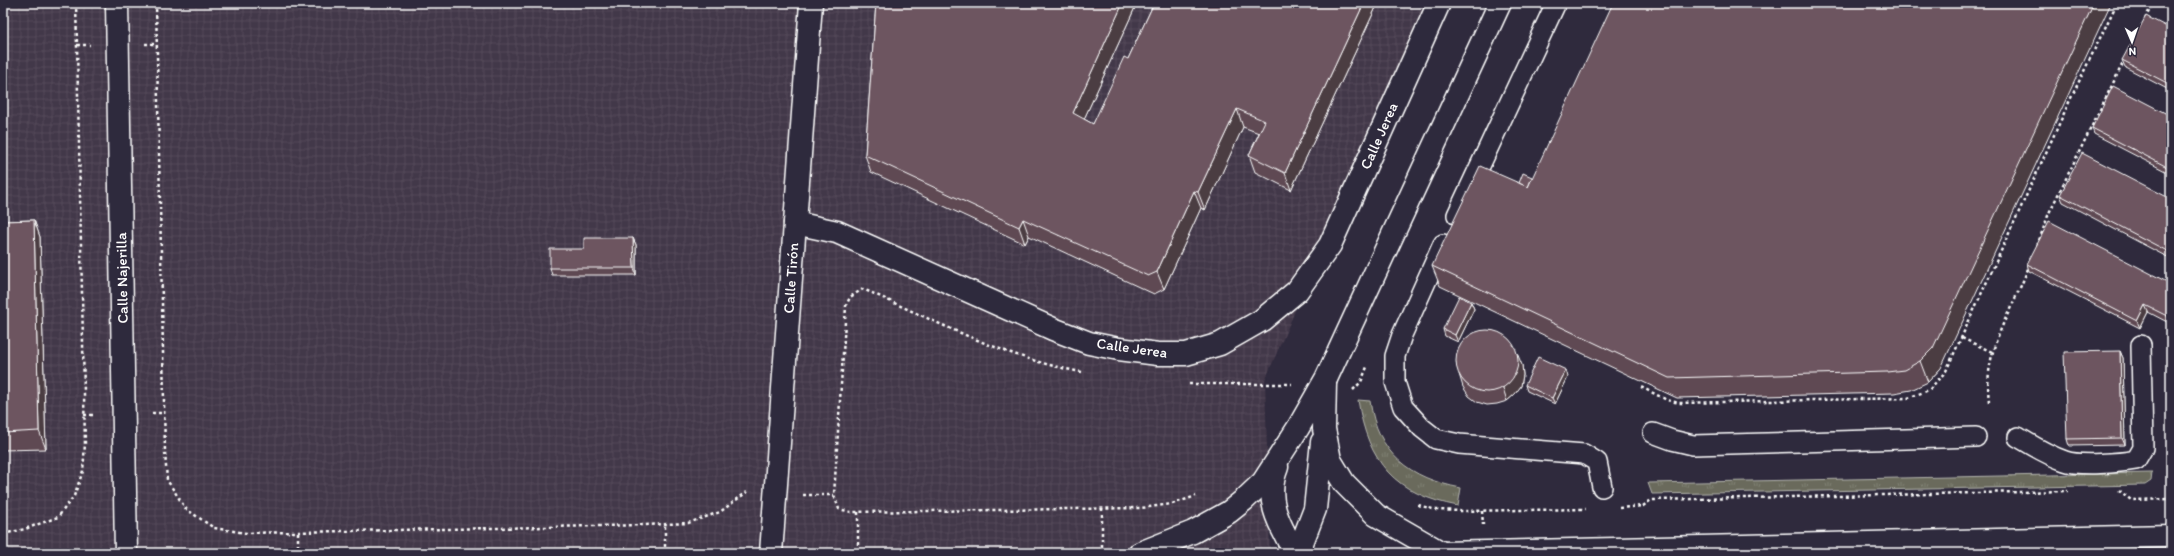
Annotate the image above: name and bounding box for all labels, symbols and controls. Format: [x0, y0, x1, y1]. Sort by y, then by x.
north arrow [2112, 22, 2152, 62]
text: N [2128, 45, 2136, 58]
street label: Calle Jerea [1356, 99, 1402, 172]
street label: Calle Najerilla [112, 232, 132, 324]
street label: Calle Tirón [780, 242, 802, 314]
street label: Calle Jerea [1096, 334, 1169, 362]

